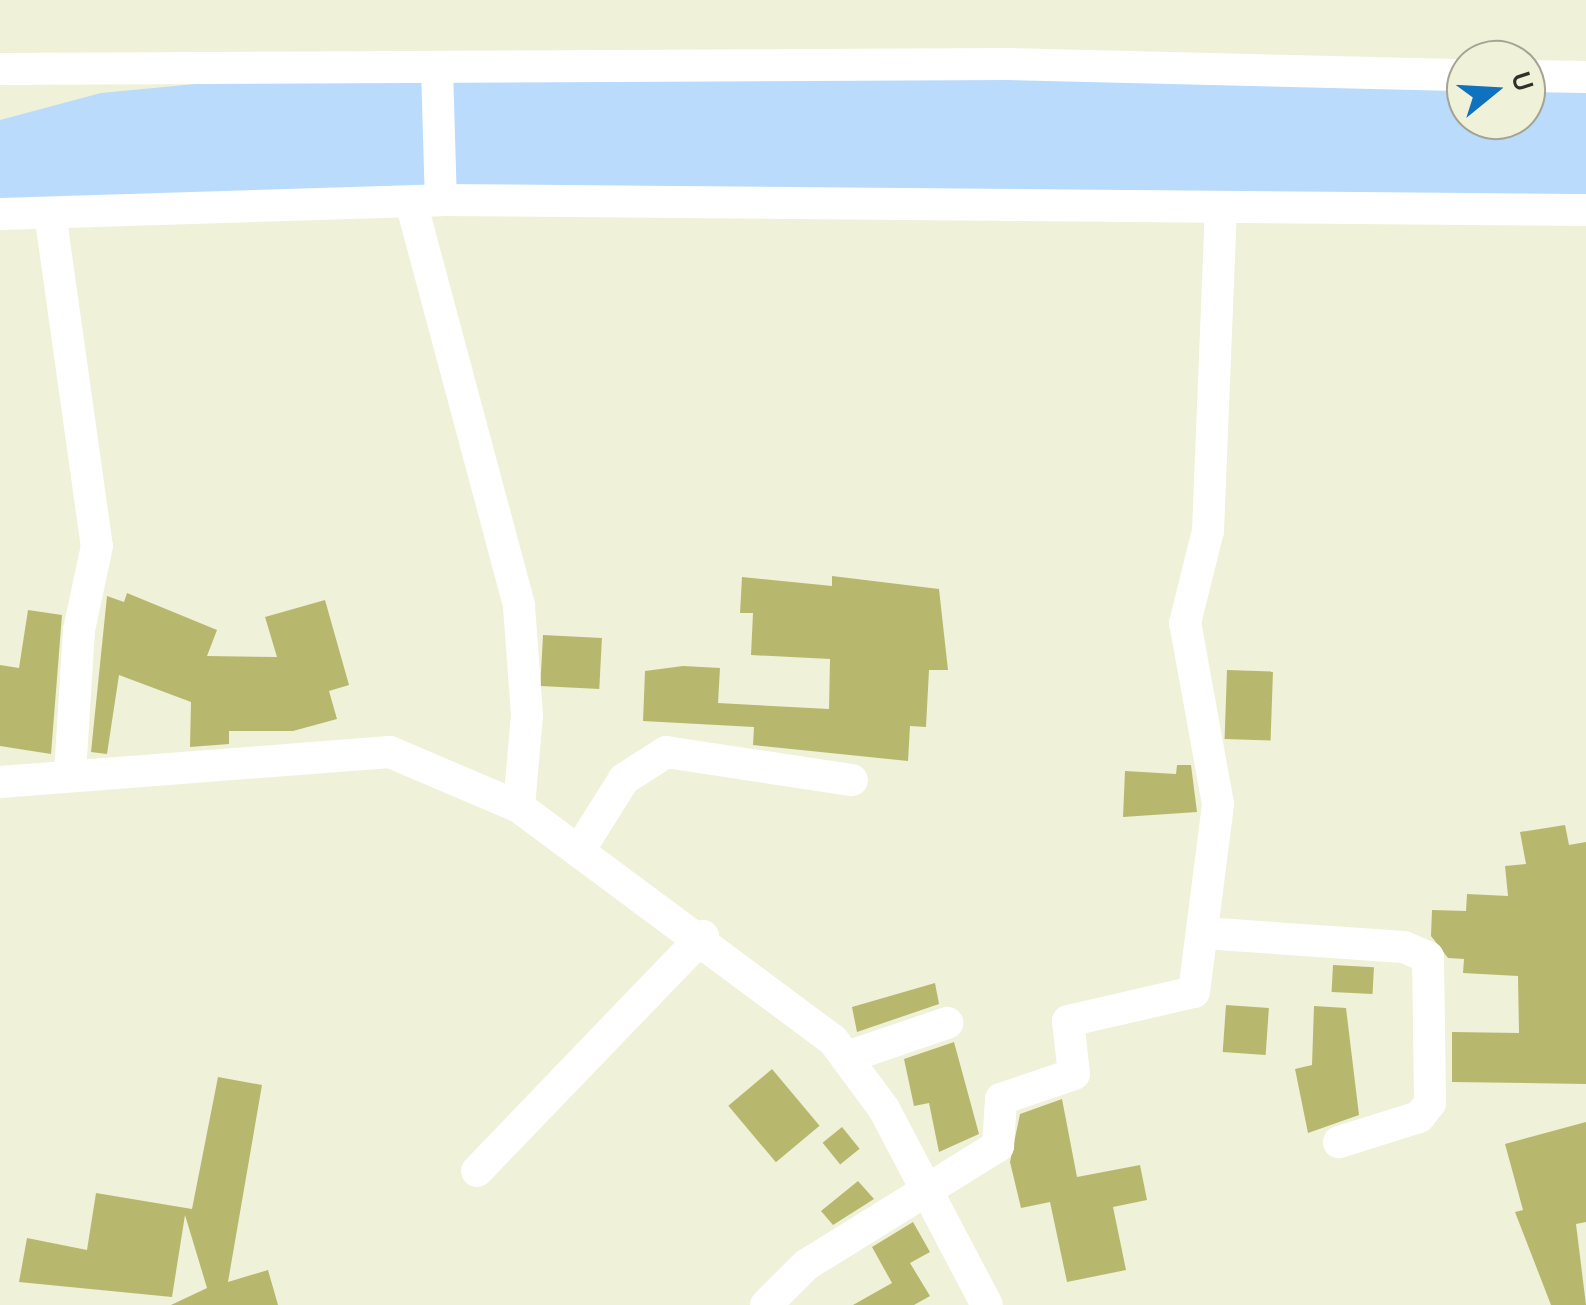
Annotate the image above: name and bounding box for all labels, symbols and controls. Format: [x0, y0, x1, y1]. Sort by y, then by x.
north arrow [1446, 40, 1546, 140]
text: U [1504, 67, 1542, 95]

